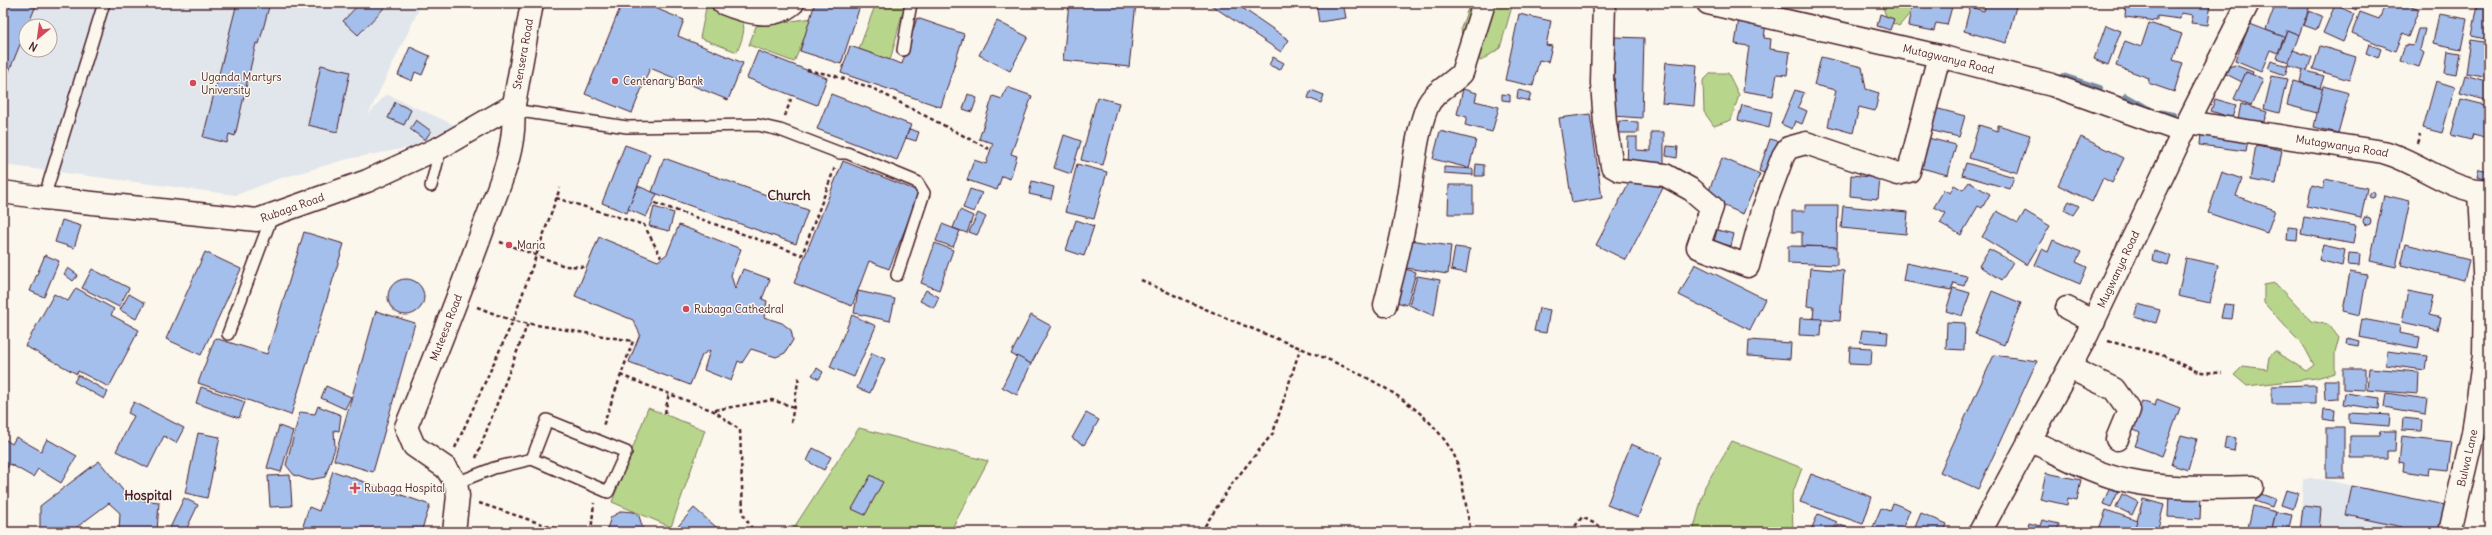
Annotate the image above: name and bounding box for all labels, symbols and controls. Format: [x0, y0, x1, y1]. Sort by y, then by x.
street label: Stensera Road [510, 17, 536, 91]
north arrow [18, 18, 58, 58]
text: N [26, 39, 40, 55]
street label: Mutagwanya Road [1902, 41, 1996, 77]
place label: Uganda Martyrs University [201, 70, 282, 97]
place label: Centenary Bank [623, 74, 704, 88]
marker: Centenary Bank [610, 76, 620, 86]
marker: Uganda Martyrs University [188, 78, 198, 88]
street label: Mutagwanya Road [2295, 132, 2391, 160]
district label: Church [768, 187, 811, 204]
street label: Rubaga Road [259, 190, 326, 225]
street label: Mugwanya Road [2094, 228, 2143, 310]
place label: Maria [517, 238, 545, 252]
marker: Maria [504, 240, 514, 250]
street label: Muteesa Road [427, 292, 465, 363]
place label: Rubaga Cathedral [694, 302, 784, 316]
marker: Rubaga Cathedral [681, 304, 691, 314]
street label: Bulwa Lane [2454, 429, 2480, 488]
place label: Rubaga Hospital [364, 481, 445, 495]
marker: Rubaga Hospital [349, 482, 361, 494]
district label: Hospital [124, 487, 172, 504]

